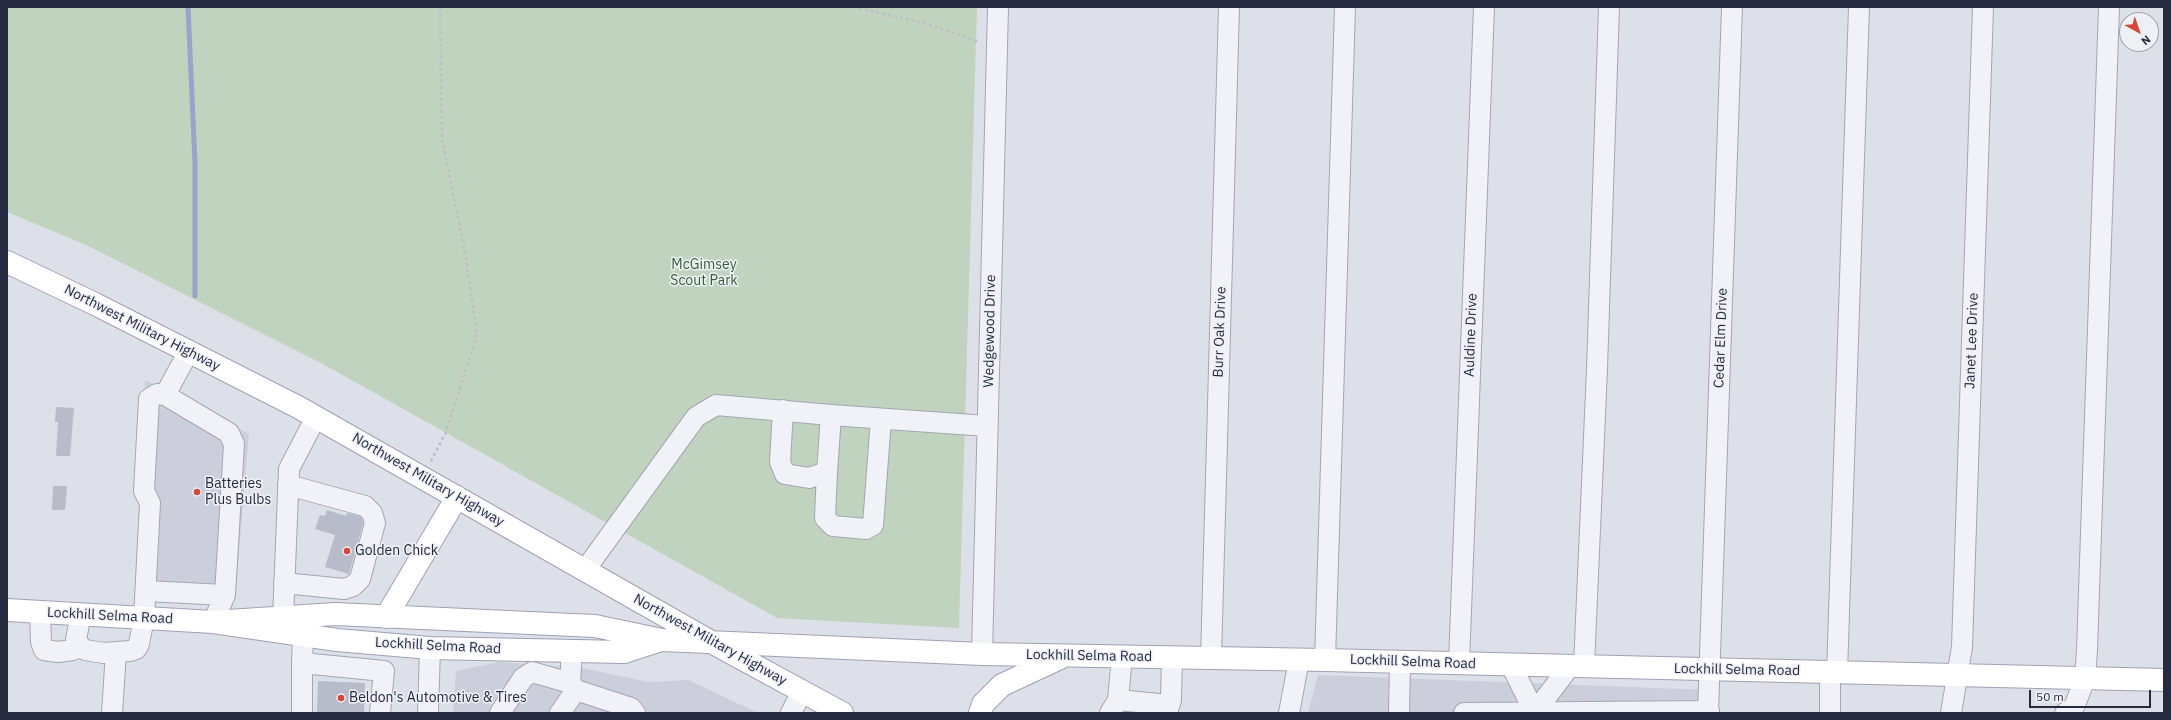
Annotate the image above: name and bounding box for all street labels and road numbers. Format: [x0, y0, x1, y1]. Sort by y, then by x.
street label: Wedgewood Drive [981, 274, 999, 388]
street label: Northwest Military Highway [61, 281, 223, 375]
street label: Burr Oak Drive [1210, 286, 1230, 378]
street label: Cedar Elm Drive [1711, 288, 1731, 388]
street label: Janet Lee Drive [1962, 292, 1982, 390]
street label: Auldine Drive [1461, 293, 1481, 377]
street label: Northwest Military Highway [349, 430, 507, 530]
street label: Northwest Military Highway [630, 591, 790, 689]
street label: Lockhill Selma Road [47, 604, 173, 628]
street label: Lockhill Selma Road [375, 634, 501, 658]
street label: Lockhill Selma Road [1026, 646, 1152, 666]
street label: Lockhill Selma Road [1350, 651, 1476, 673]
street label: Lockhill Selma Road [1674, 660, 1800, 680]

